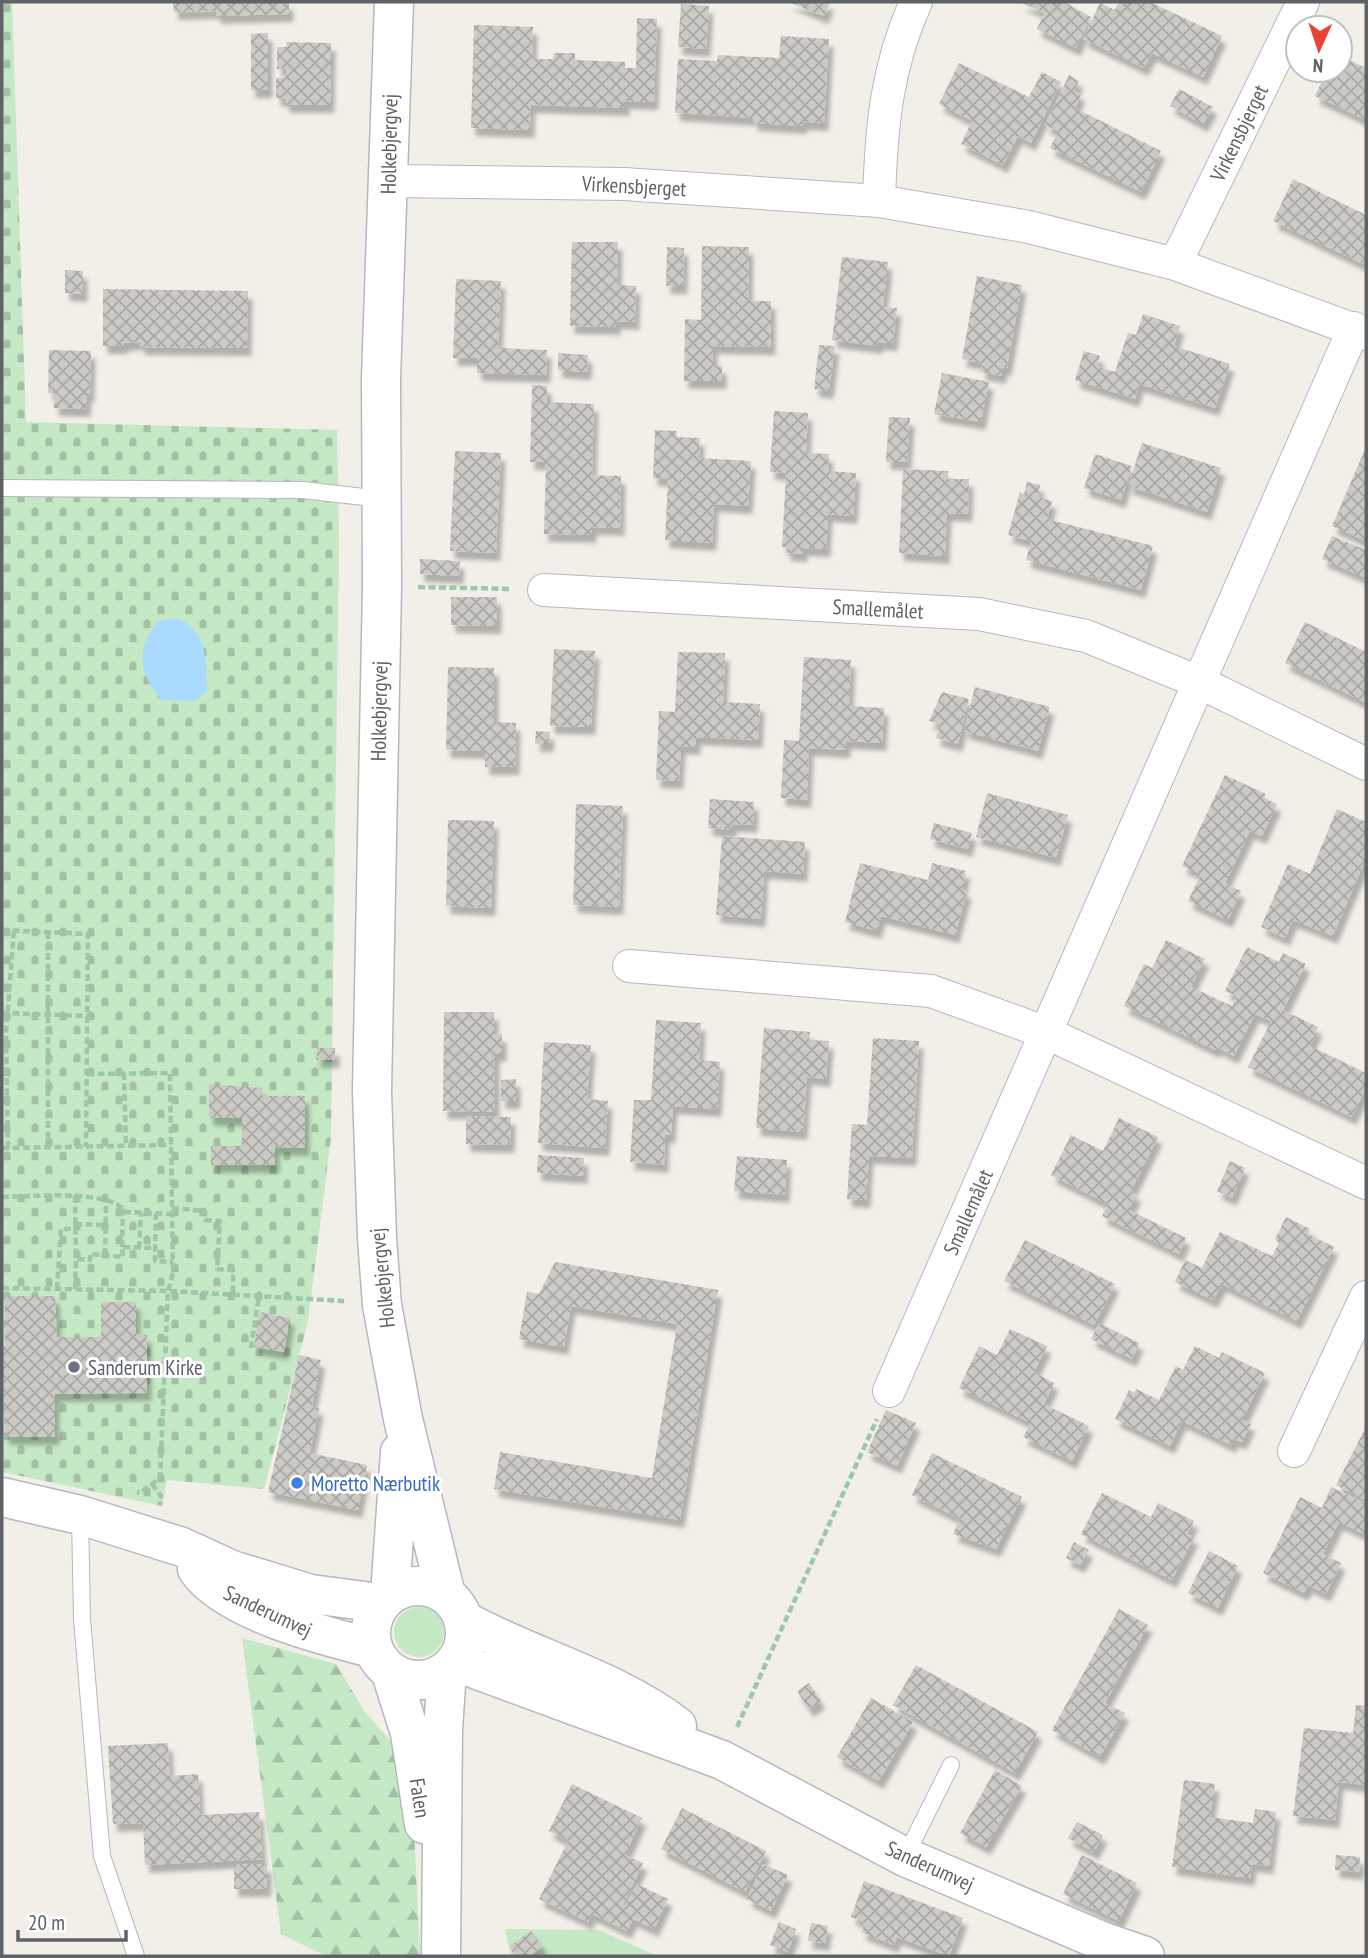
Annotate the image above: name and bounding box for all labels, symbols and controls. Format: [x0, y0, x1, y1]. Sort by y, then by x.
north arrow [1284, 14, 1354, 84]
text: N [1312, 54, 1324, 78]
street label: Virkensbjerget [1204, 80, 1274, 187]
street label: Holkebjergvej [375, 94, 403, 194]
street label: Virkensbjerget [580, 170, 687, 202]
street label: Smallemålet [832, 593, 924, 625]
street label: Holkebjergvej [365, 661, 393, 761]
street label: Smallemålet [937, 1165, 999, 1259]
street label: Holkebjergvej [363, 1227, 401, 1329]
place label: Sanderum Kirke [88, 1354, 203, 1381]
marker: Sanderum Kirke [66, 1359, 82, 1375]
place label: Moretto Nærbutik [311, 1470, 440, 1497]
marker: Moretto Nærbutik [289, 1475, 305, 1491]
street label: Sanderumvej [220, 1579, 316, 1643]
street label: Falen [404, 1776, 436, 1820]
street label: Sanderumvej [881, 1834, 979, 1898]
scale bar [18, 1898, 126, 1942]
text: 20 m [28, 1909, 65, 1936]

